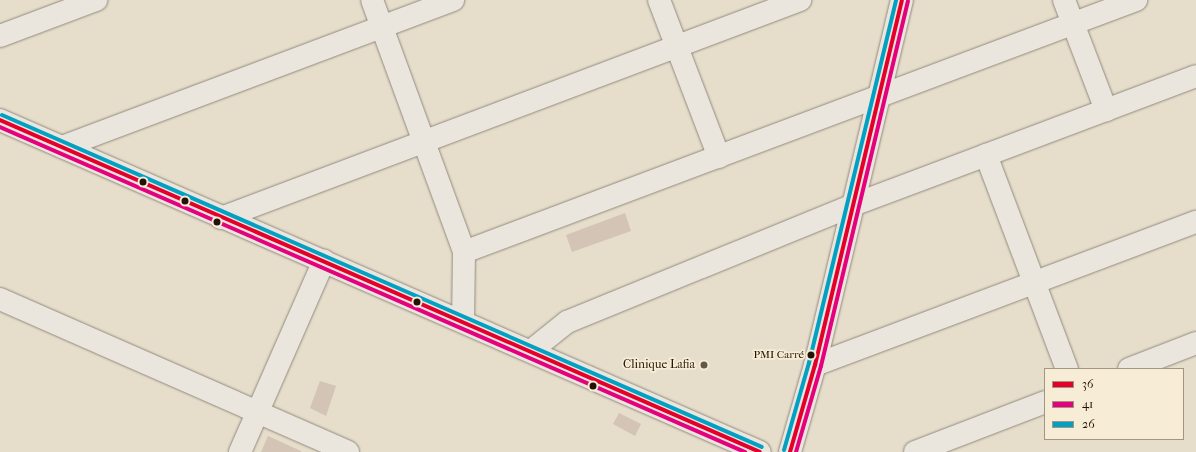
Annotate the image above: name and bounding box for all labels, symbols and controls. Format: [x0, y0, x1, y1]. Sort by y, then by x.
unlabelled marker [138, 177, 148, 187]
unlabelled marker [180, 196, 190, 206]
unlabelled marker [212, 217, 222, 227]
unlabelled marker [412, 297, 422, 307]
place label: PMI Carré [753, 348, 804, 362]
marker: PMI Carré [806, 350, 816, 360]
place label: Clinique Lafia [623, 358, 695, 372]
marker: Clinique Lafia [698, 359, 710, 371]
legend [1044, 368, 1184, 440]
text: 36 [1082, 377, 1093, 391]
unlabelled marker [588, 381, 598, 391]
text: 41 [1082, 397, 1093, 411]
text: 26 [1082, 417, 1095, 431]

